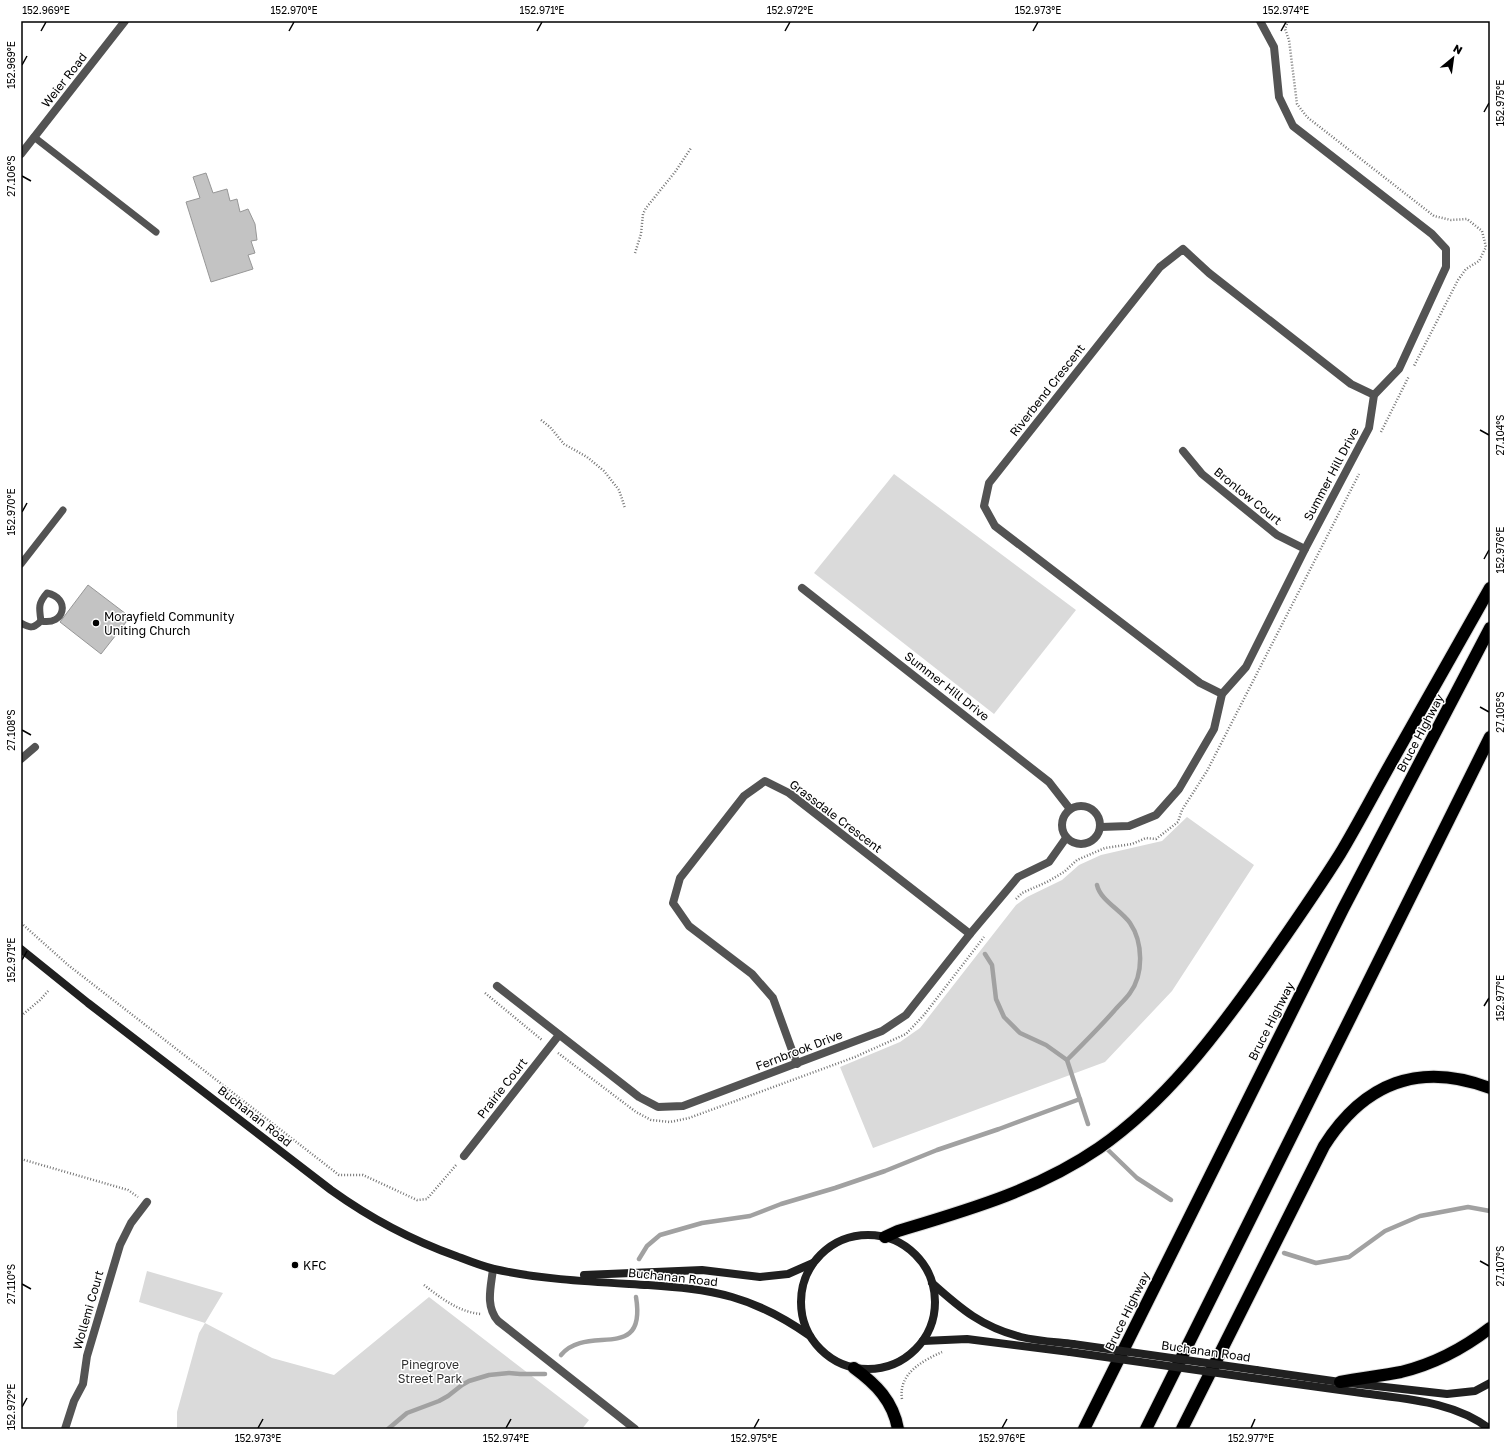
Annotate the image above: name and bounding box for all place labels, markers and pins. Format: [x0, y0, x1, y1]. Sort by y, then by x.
place label: Morayfield Community Uniting Church [104, 609, 235, 638]
marker: Morayfield Community Uniting Church [91, 618, 101, 628]
place label: KFC [303, 1258, 327, 1273]
marker: KFC [290, 1260, 300, 1270]

